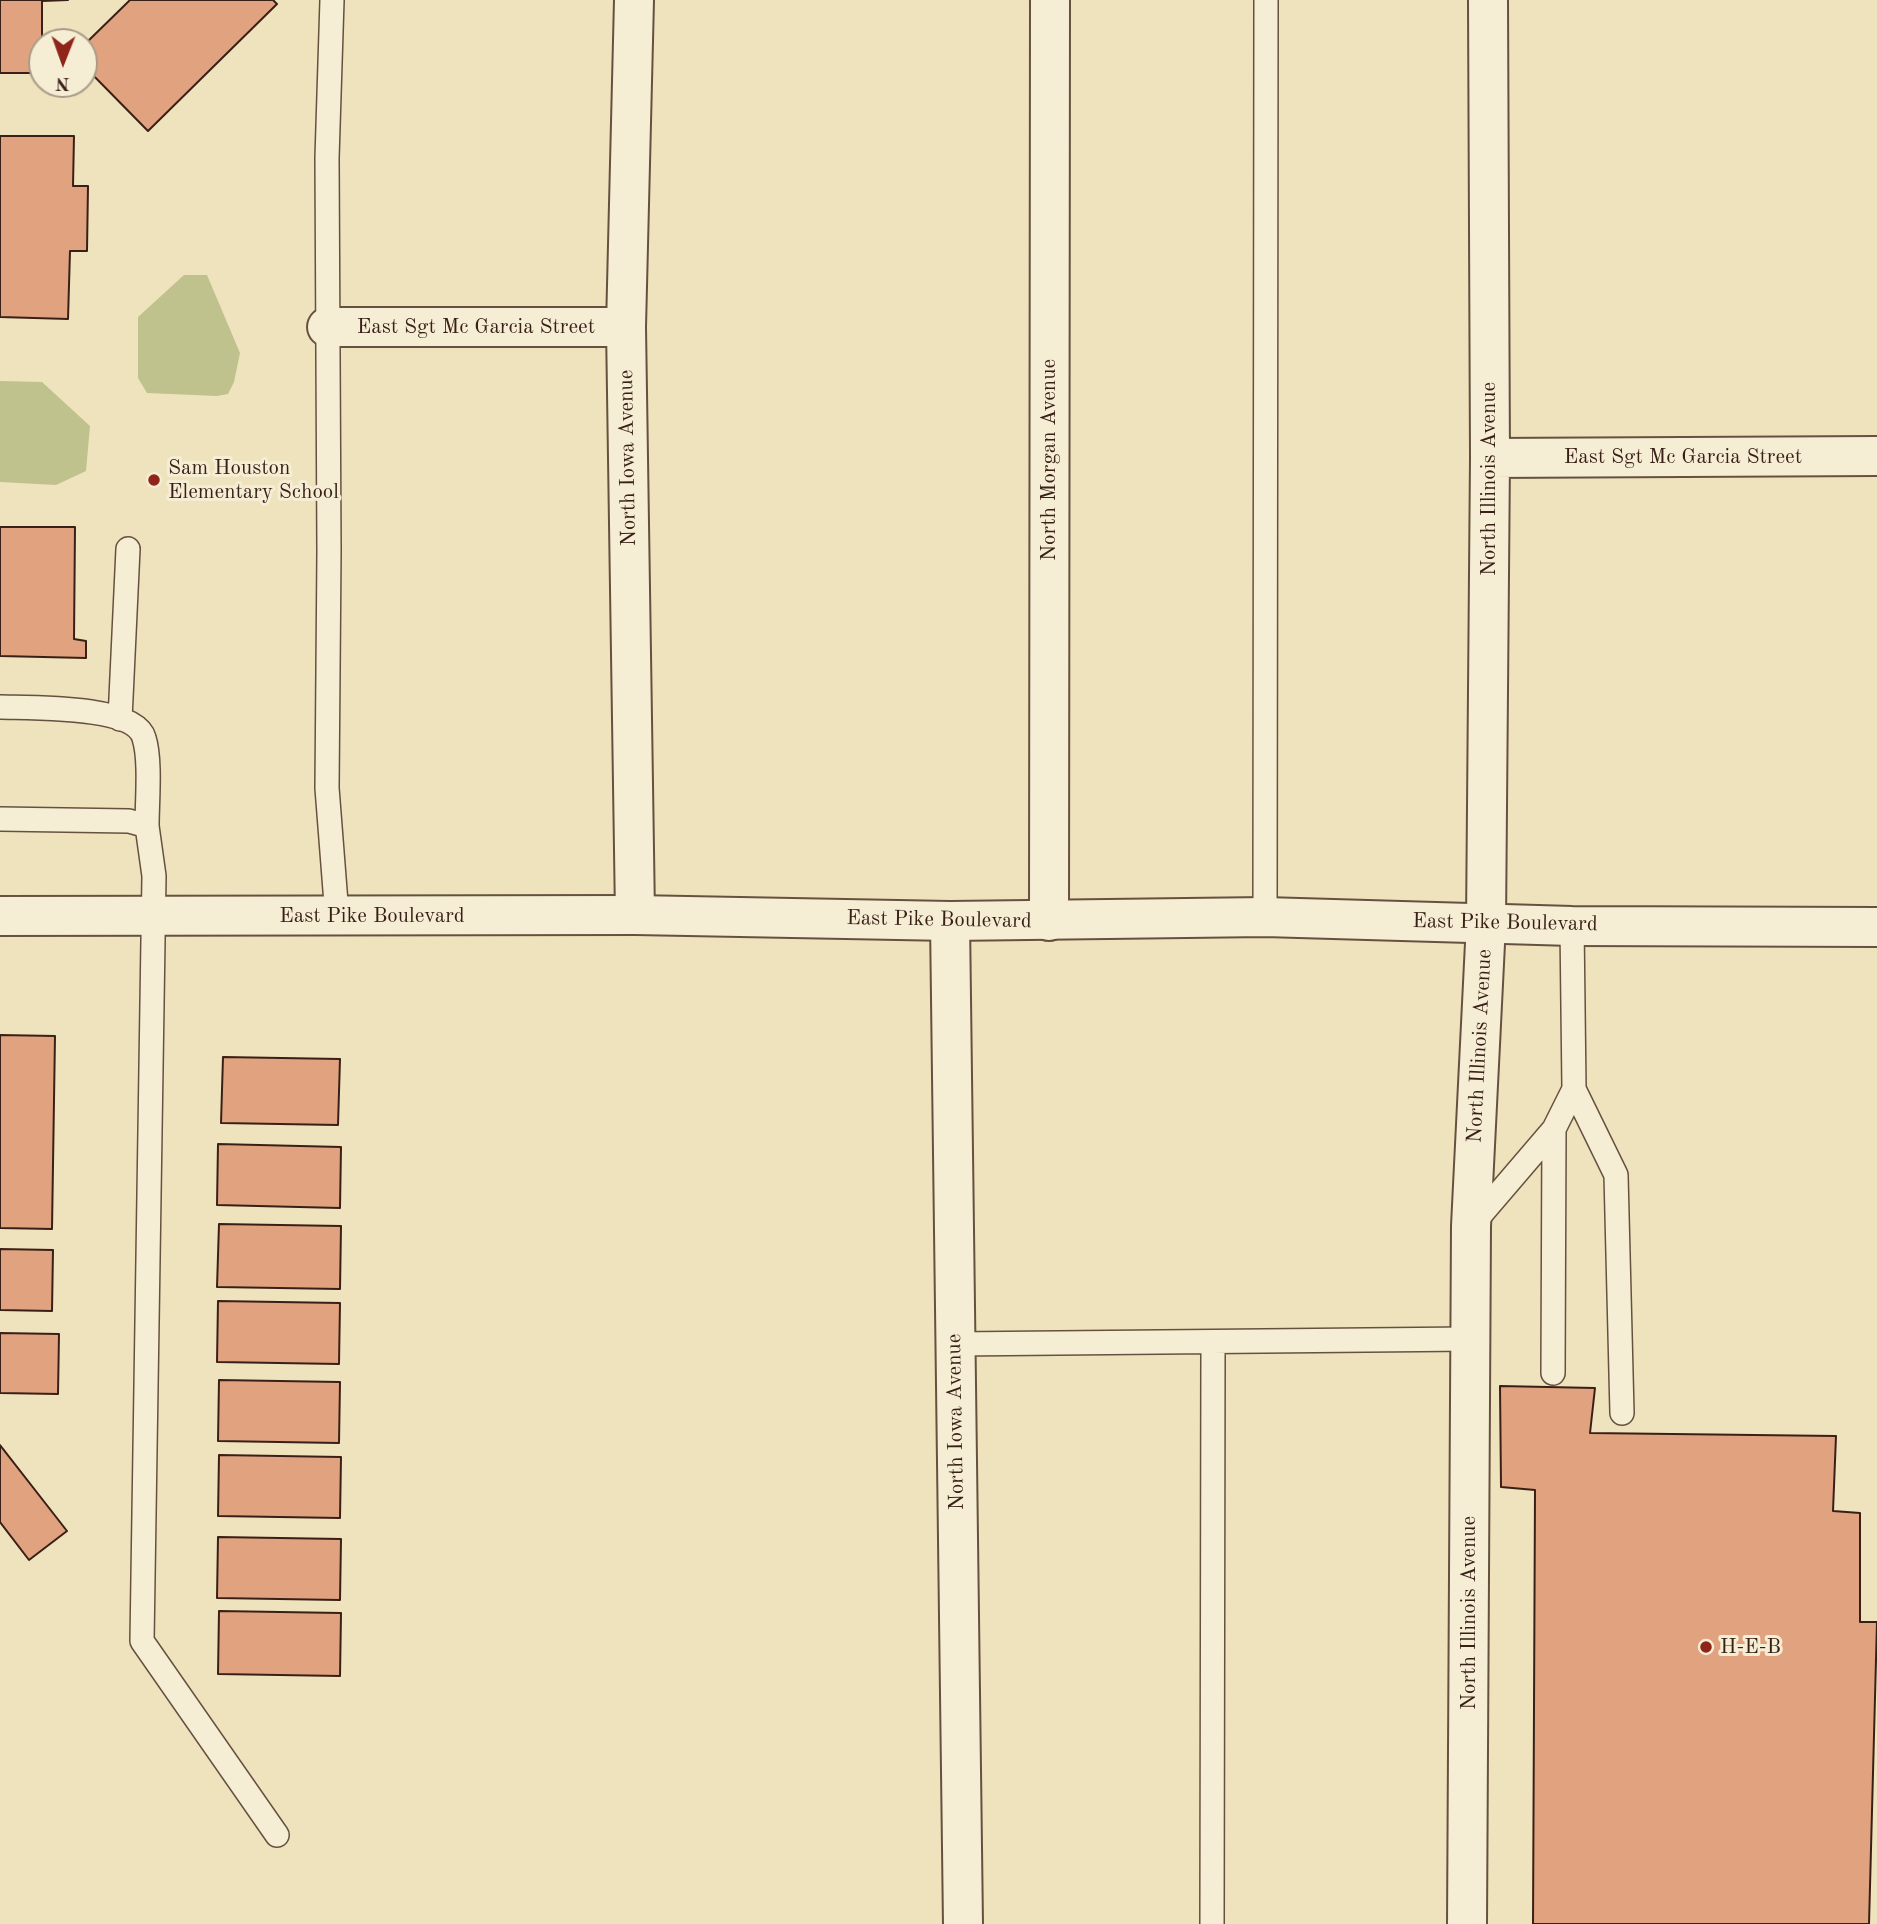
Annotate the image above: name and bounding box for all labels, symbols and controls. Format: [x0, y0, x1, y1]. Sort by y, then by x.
north arrow [28, 28, 98, 98]
text: N [55, 73, 70, 92]
street label: East Sgt Mc Garcia Street [357, 314, 595, 340]
street label: North Morgan Avenue [1036, 359, 1062, 561]
street label: North Iowa Avenue [614, 369, 642, 547]
street label: North Illinois Avenue [1476, 382, 1502, 576]
street label: East Sgt Mc Garcia Street [1564, 444, 1802, 470]
place label: Sam Houston Elementary School [168, 455, 339, 505]
marker: Sam Houston Elementary School [146, 472, 162, 488]
street label: East Pike Boulevard [279, 903, 465, 929]
street label: East Pike Boulevard [846, 906, 1032, 934]
street label: East Pike Boulevard [1412, 909, 1598, 937]
street label: North Illinois Avenue [1462, 948, 1498, 1144]
street label: North Iowa Avenue [942, 1333, 970, 1511]
street label: North Illinois Avenue [1456, 1516, 1482, 1710]
place label: H-E-B [1720, 1634, 1781, 1660]
marker: H-E-B [1698, 1639, 1714, 1655]

